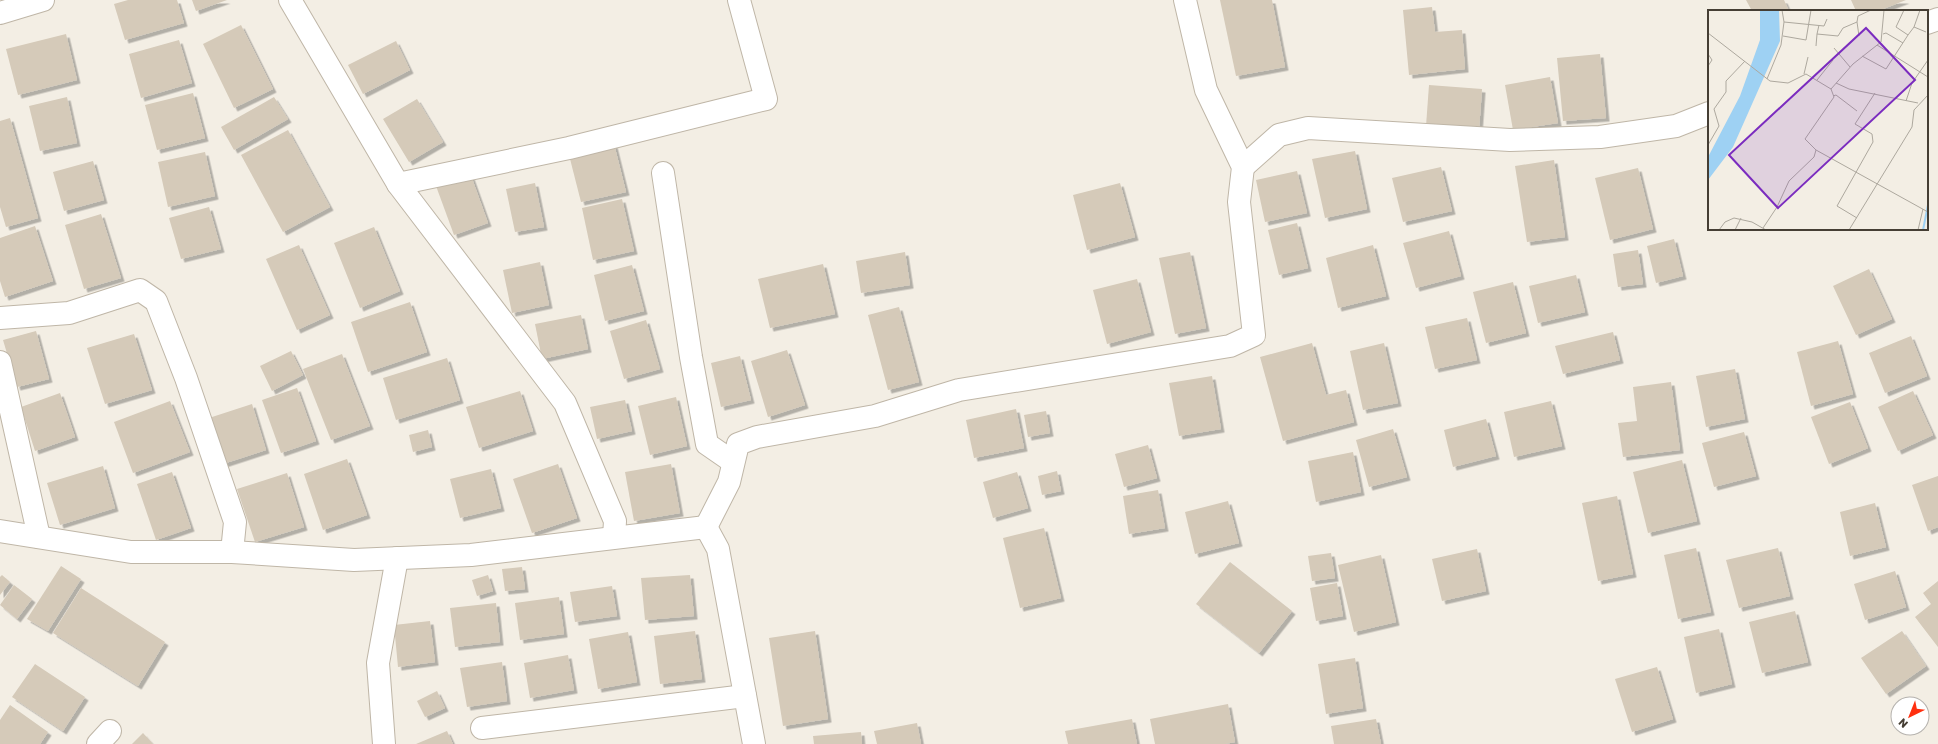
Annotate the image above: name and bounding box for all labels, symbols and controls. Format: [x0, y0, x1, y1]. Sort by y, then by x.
inset map [1708, 10, 1928, 230]
north arrow [1890, 696, 1930, 736]
text: N [1896, 715, 1911, 730]

